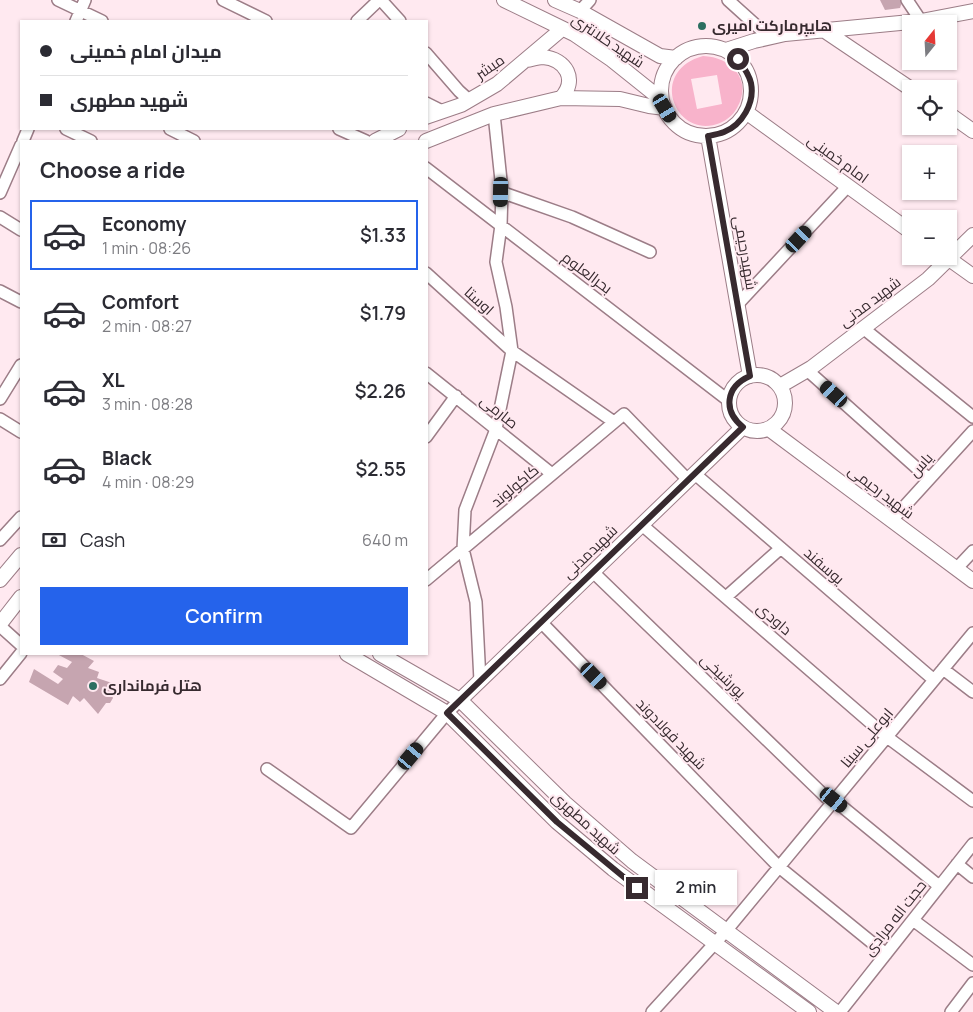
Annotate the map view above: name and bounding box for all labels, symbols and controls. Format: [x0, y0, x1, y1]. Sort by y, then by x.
street label: شهید کلانتری [568, 9, 649, 73]
place label: هایپرمارکت امیری [712, 15, 832, 37]
north arrow [902, 15, 958, 70]
map controls [902, 15, 957, 265]
marker: هایپرمارکت امیری [696, 20, 708, 32]
text: میدان امام خمینی [70, 38, 222, 64]
route start [727, 48, 749, 70]
street label: مبشر [470, 49, 509, 85]
button: locate [902, 80, 957, 135]
text: شهید مطهری [70, 87, 188, 113]
car [650, 91, 679, 125]
street label: امام خمینی [803, 129, 873, 188]
button: + [902, 145, 957, 200]
text: Choose a ride [40, 155, 185, 185]
car [493, 177, 508, 207]
button: − [902, 210, 957, 265]
text: Economy [102, 211, 186, 237]
icon: car [42, 213, 87, 258]
street label: شهیدرحیمی [729, 214, 762, 292]
text: $1.33 [360, 222, 406, 248]
car [783, 223, 814, 255]
text: 1 min · 08:26 [102, 237, 191, 259]
street label: بحرالعلوم [558, 247, 617, 298]
street label: شهید مدنی [834, 271, 905, 332]
street label: اوستا [460, 282, 499, 320]
text: Comfort [102, 289, 179, 315]
icon: car [42, 291, 87, 336]
text: $1.79 [360, 300, 406, 326]
text: 2 min · 08:27 [102, 315, 192, 337]
text: XL [102, 367, 125, 393]
icon: car [42, 369, 87, 414]
text: $2.26 [355, 378, 406, 404]
car [817, 378, 850, 410]
street label: صارمی [476, 390, 523, 433]
text: 3 min · 08:28 [102, 393, 193, 415]
text: Black [102, 445, 151, 471]
icon: car [42, 447, 87, 492]
street label: یاس [904, 448, 937, 482]
text: $2.55 [356, 456, 406, 482]
street label: کاکولوند [486, 459, 543, 512]
street label: شهید رحیمی [844, 460, 919, 523]
text: 4 min · 08:29 [102, 471, 194, 493]
street label: شهیدمدنی [557, 520, 622, 583]
icon: cash [40, 526, 68, 554]
text: Cash [80, 527, 125, 553]
text: 640 m [362, 529, 408, 551]
street label: یوسفند [800, 542, 849, 589]
button: Confirm [40, 587, 408, 645]
street label: داودی [752, 598, 796, 640]
street label: پورشیخی [696, 649, 751, 703]
car [578, 660, 609, 692]
place label: هتل فرمانداری [103, 675, 202, 696]
marker: هتل فرمانداری [87, 680, 99, 692]
street label: شهید فولادوند [632, 693, 711, 774]
street label: ابوعلی سینا [835, 703, 898, 772]
car [395, 740, 426, 772]
car [817, 785, 850, 815]
street label: شهید مطهری [547, 786, 625, 859]
callout: 2 min [654, 870, 737, 906]
street label: حجت اله مرادی [858, 875, 931, 960]
text: 2 min [676, 876, 716, 898]
route end [626, 877, 648, 899]

